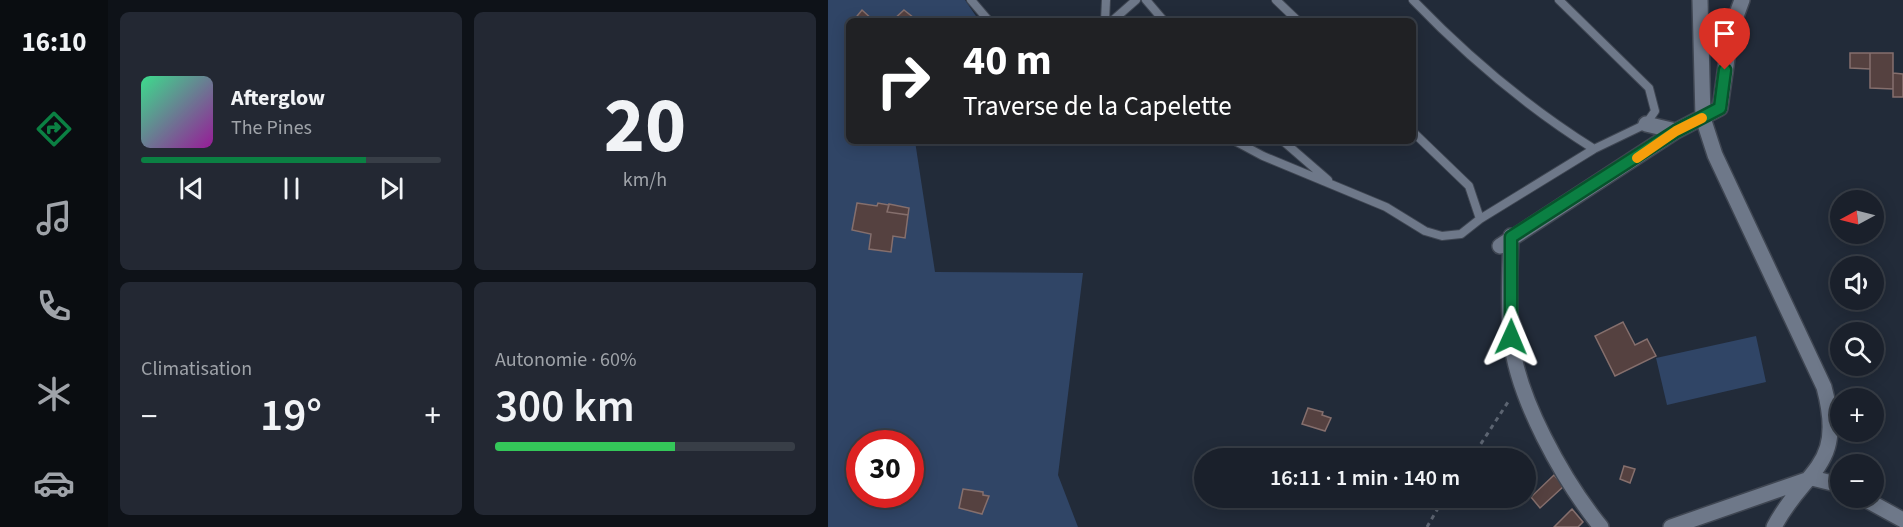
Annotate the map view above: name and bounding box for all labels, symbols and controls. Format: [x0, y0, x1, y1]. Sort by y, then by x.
pin [1699, 8, 1750, 70]
icon: arrive [1708, 17, 1741, 50]
text: 16:10 [21, 23, 87, 62]
text: 40 m [963, 31, 1052, 91]
icon: right [864, 42, 942, 120]
text: 20 [604, 71, 686, 182]
text: Afterglow [231, 82, 325, 114]
text: Traverse de la Capelette [963, 87, 1232, 126]
icon: directions [33, 108, 75, 150]
text: The Pines [231, 114, 312, 142]
text: km/h [623, 166, 667, 194]
icon: previous [175, 172, 208, 205]
icon: pause [275, 172, 308, 205]
icon: next [375, 172, 408, 205]
north arrow [1830, 190, 1884, 244]
map controls [1830, 190, 1884, 508]
icon: music [33, 197, 75, 239]
button: sound [1830, 256, 1884, 310]
icon: phone [33, 285, 75, 327]
position arrow [1479, 305, 1543, 369]
button: search [1830, 322, 1884, 376]
text: Autonomie · 60% [495, 346, 636, 374]
text: Climatisation [141, 355, 252, 383]
icon: climate [33, 373, 75, 415]
text: 300 km [495, 375, 635, 439]
text: 19° [260, 384, 322, 448]
button: + [1830, 388, 1884, 442]
text: − [141, 393, 157, 440]
text: + [425, 393, 441, 440]
speed limit sign: 30 [846, 430, 924, 508]
button: − [1830, 454, 1884, 508]
icon: car [33, 462, 75, 504]
text: 16:11 · 1 min · 140 m [1270, 462, 1460, 494]

